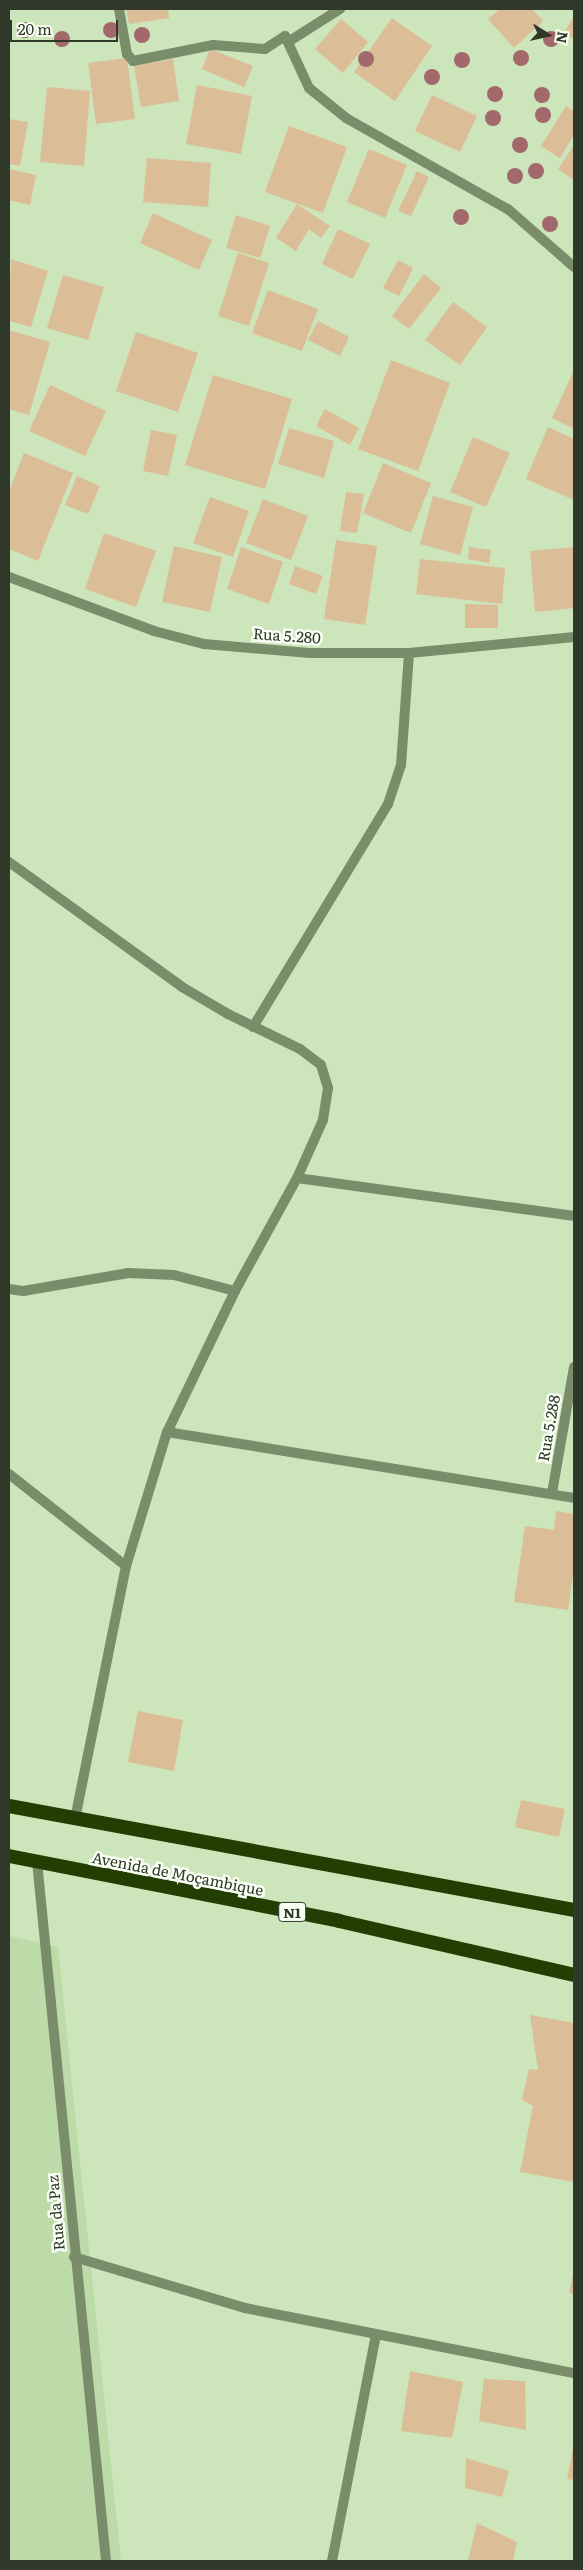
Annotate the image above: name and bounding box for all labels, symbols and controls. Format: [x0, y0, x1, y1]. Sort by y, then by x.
scale bar [12, 10, 120, 42]
north arrow [523, 10, 573, 60]
text: 20 m [18, 17, 52, 40]
text: N [552, 30, 574, 45]
street label: Rua 5.280 [252, 624, 322, 646]
street label: Rua 5.288 [533, 1393, 563, 1463]
street label: Avenida de Moçambique [91, 1848, 265, 1898]
road number: N1 [277, 1900, 307, 1924]
street label: Rua da Paz [43, 2175, 67, 2251]

